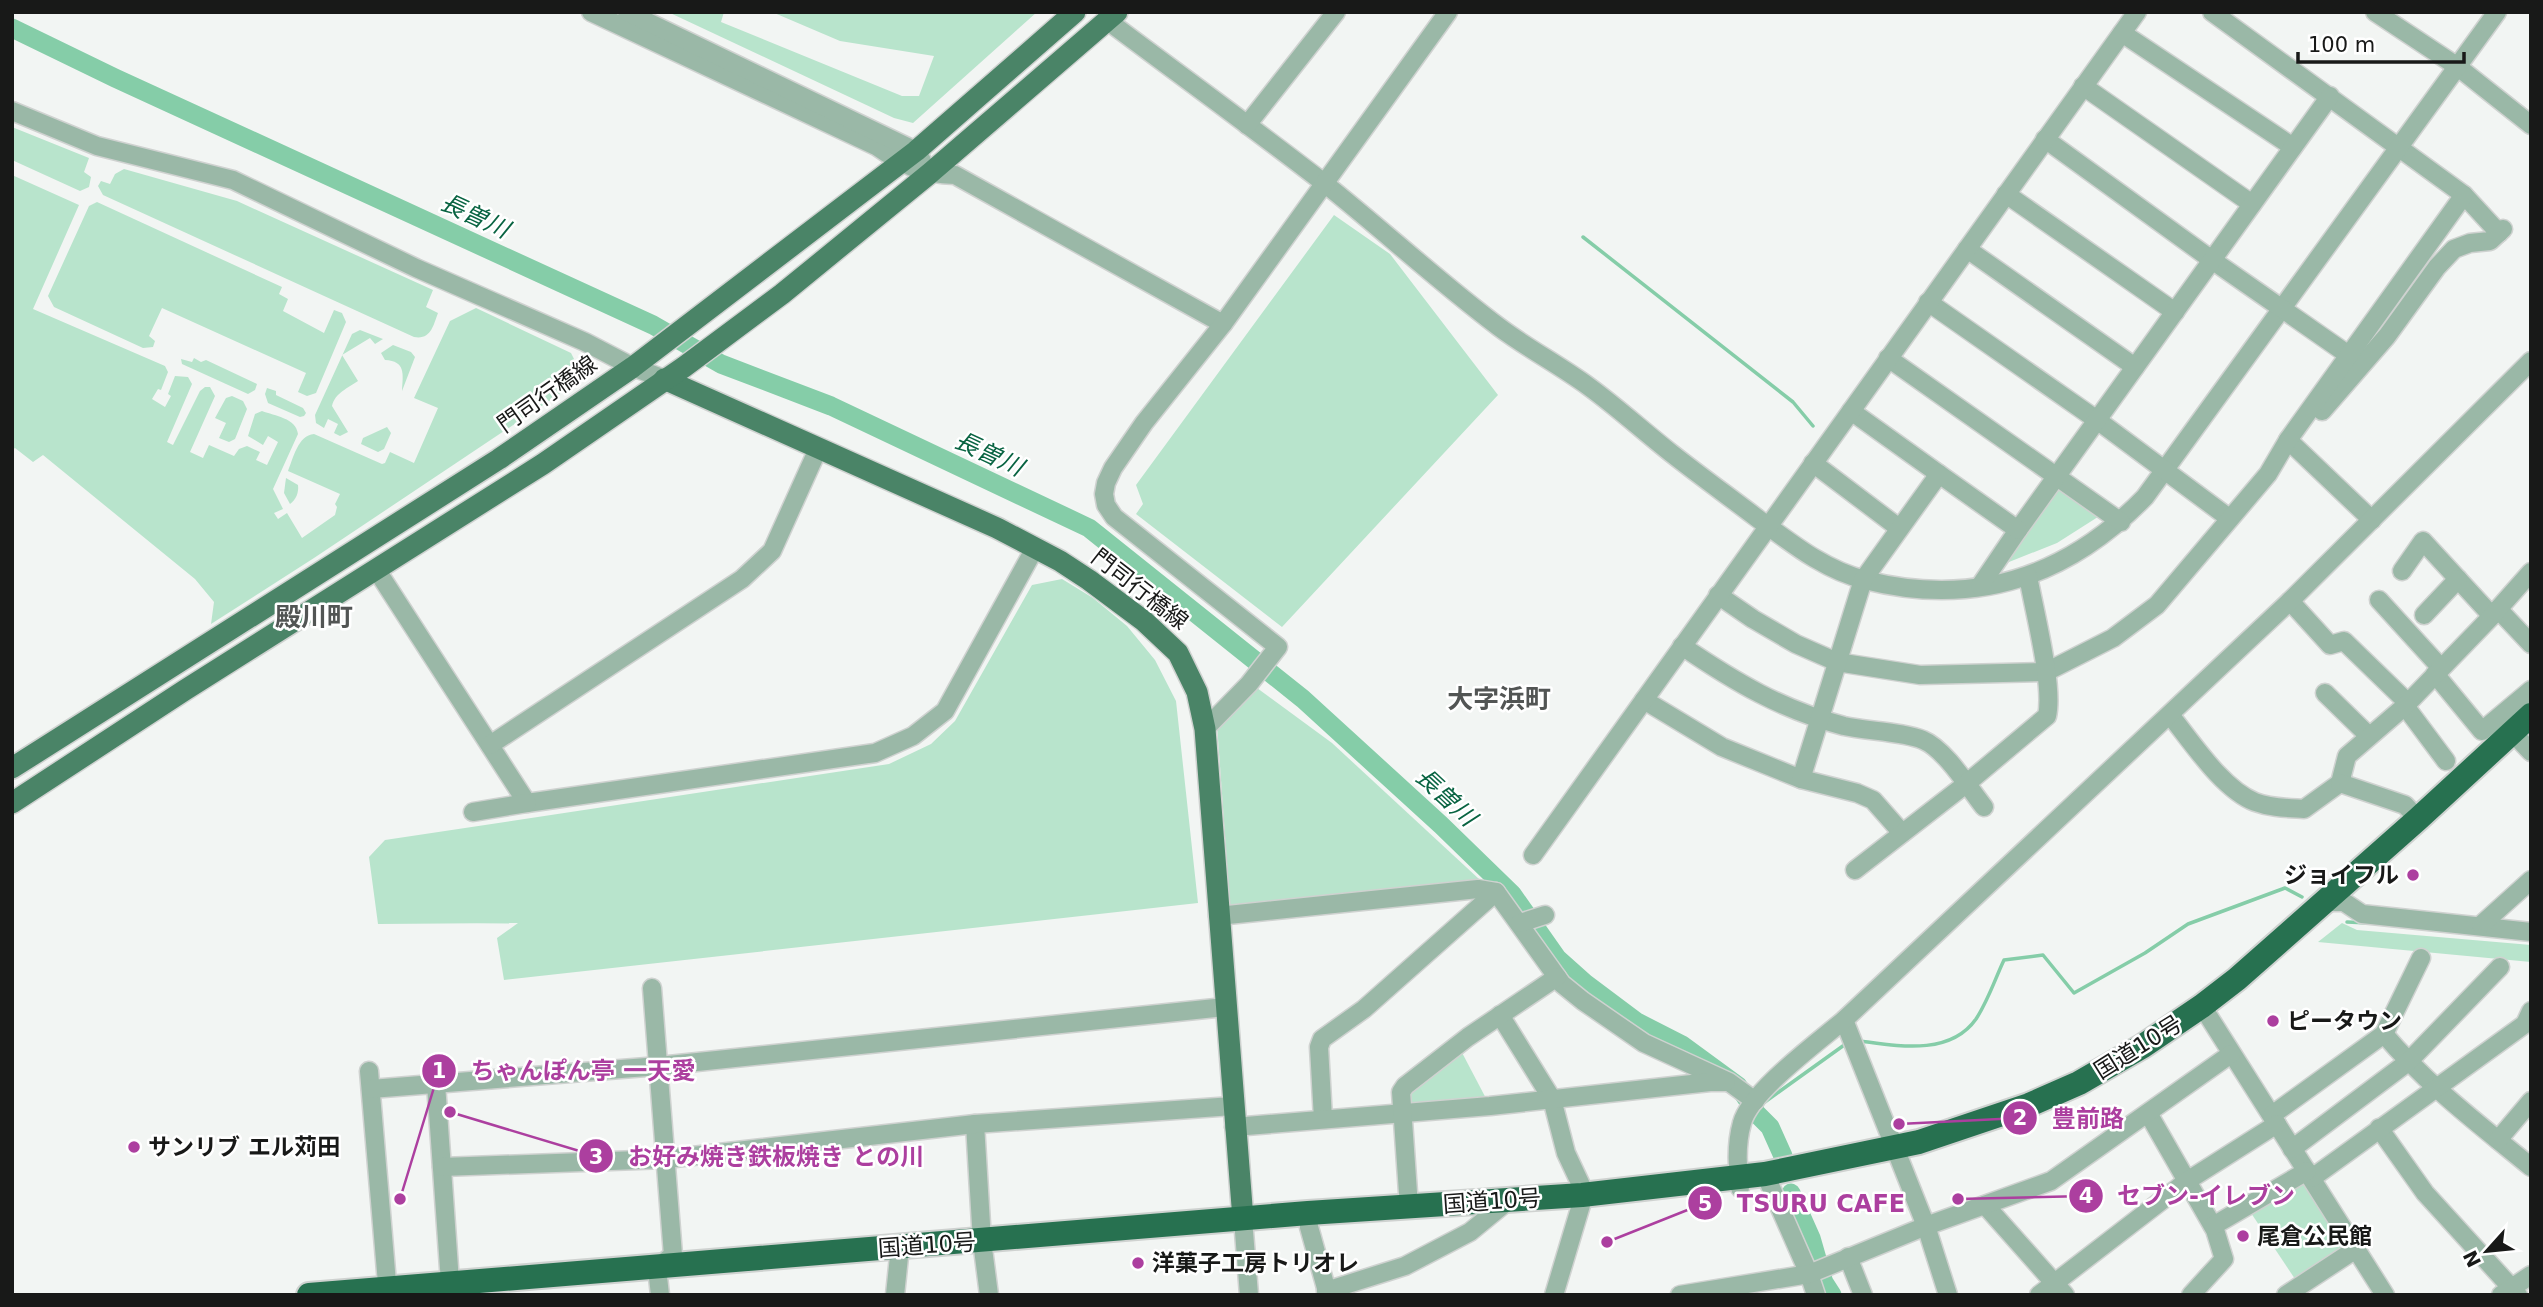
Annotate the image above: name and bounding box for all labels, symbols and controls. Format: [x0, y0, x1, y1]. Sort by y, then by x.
scale bar [2298, 21, 2464, 65]
text: 100 m [2308, 33, 2375, 57]
water label: 長曽川 [436, 188, 516, 245]
street label: 門司行橋線 [492, 350, 602, 438]
water label: 長曽川 [950, 426, 1030, 483]
street label: 門司行橋線 [1087, 543, 1193, 635]
district label: 殿川町 [275, 602, 353, 632]
district label: 大字浜町 [1447, 684, 1551, 714]
water label: 長曽川 [1410, 762, 1484, 834]
place label: ジョイフル [2284, 862, 2399, 888]
marker: ジョイフル [2405, 867, 2421, 883]
place label: ピータウン [2287, 1008, 2402, 1034]
street label: 国道10号 [2089, 1010, 2187, 1084]
marker: ピータウン [2265, 1013, 2281, 1029]
callout: ちゃんぽん亭 一天愛 [422, 1048, 709, 1093]
text: ちゃんぽん亭 一天愛 [471, 1057, 695, 1085]
text: 1 [432, 1059, 446, 1083]
callout: 豊前路 [2003, 1096, 2138, 1141]
text: 豊前路 [2052, 1105, 2124, 1133]
text: 2 [2013, 1106, 2027, 1130]
place label: サンリブ エル苅田 [148, 1134, 340, 1160]
callout: お好み焼き鉄板焼き との川 [579, 1134, 938, 1179]
marker: サンリブ エル苅田 [126, 1139, 142, 1155]
text: お好み焼き鉄板焼き との川 [628, 1143, 924, 1171]
text: 3 [589, 1145, 603, 1169]
callout: セブン-イレブン [2068, 1173, 2309, 1218]
callout: TSURU CAFE [1688, 1181, 1919, 1226]
text: セブン-イレブン [2117, 1182, 2295, 1210]
text: 4 [2079, 1184, 2093, 1208]
street label: 国道10号 [1442, 1185, 1542, 1217]
text: TSURU CAFE [1737, 1190, 1905, 1218]
text: 5 [1698, 1192, 1712, 1216]
north arrow [2452, 1216, 2522, 1286]
place label: 尾倉公民館 [2257, 1223, 2372, 1249]
marker: 尾倉公民館 [2235, 1228, 2251, 1244]
street label: 国道10号 [877, 1229, 977, 1261]
text: N [2458, 1247, 2485, 1271]
place label: 洋菓子工房トリオレ [1152, 1250, 1359, 1276]
marker: 洋菓子工房トリオレ [1130, 1255, 1146, 1271]

